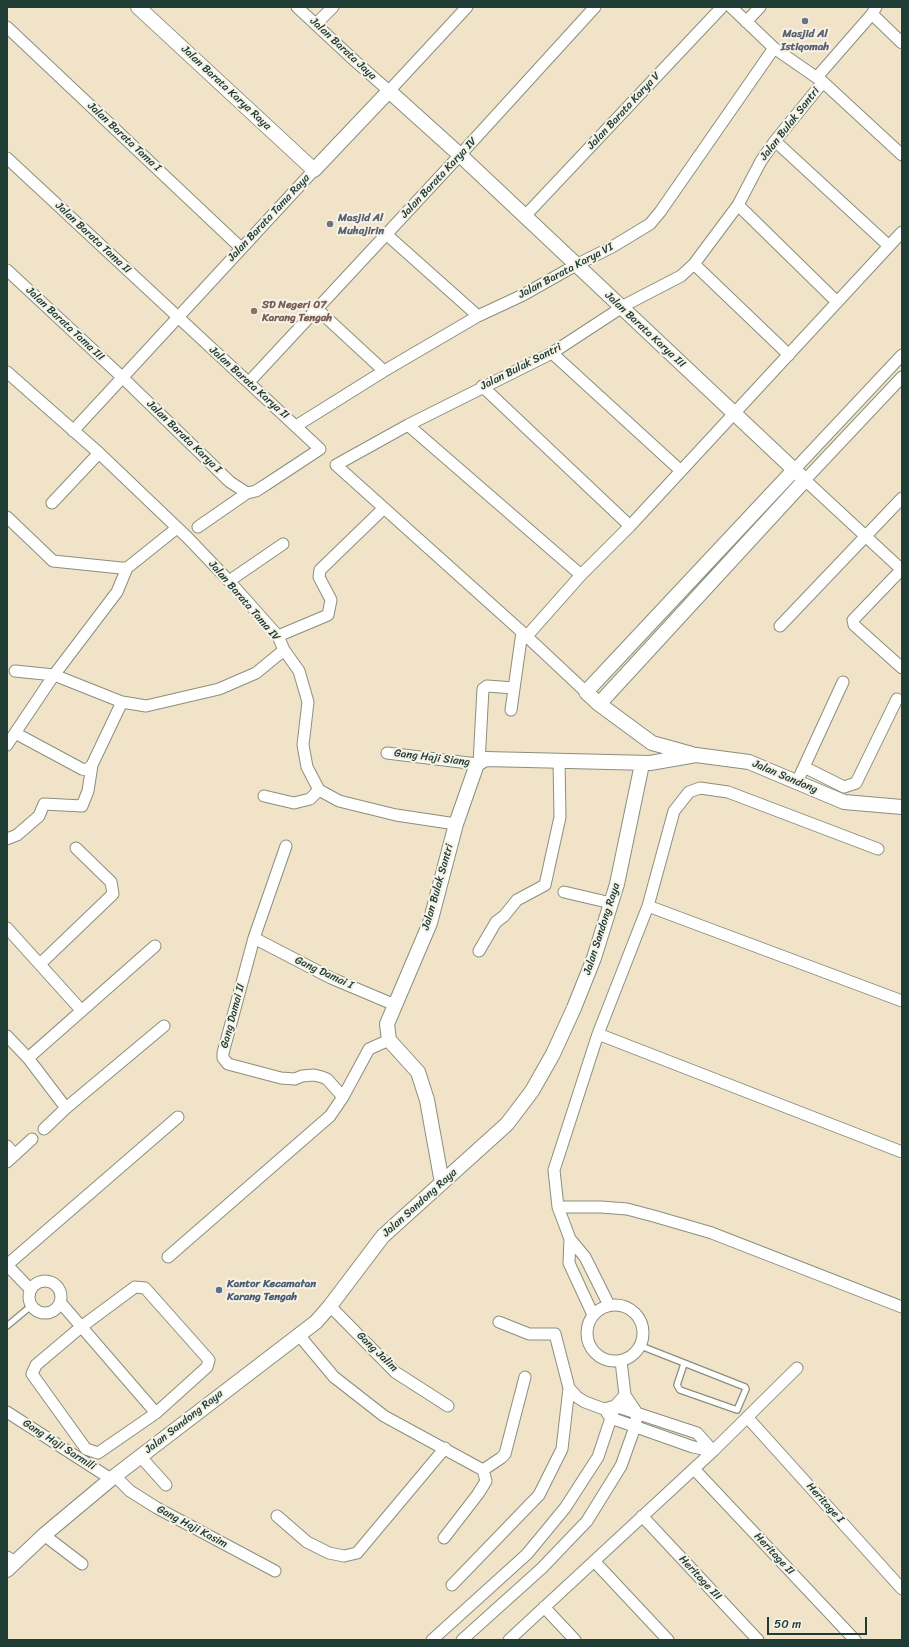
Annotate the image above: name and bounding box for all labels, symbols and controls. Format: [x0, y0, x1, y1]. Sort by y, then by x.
street label: Jalan Barata Jaya [307, 15, 379, 83]
marker: Masjid Al Istiqomah [800, 16, 810, 26]
place label: Masjid Al Istiqomah [781, 27, 829, 53]
street label: Jalan Barata Karya Raya [178, 43, 274, 133]
street label: Jalan Barata Karya V [585, 70, 663, 152]
street label: Jalan Bulak Santri [757, 85, 823, 163]
street label: Jalan Barata Tama I [85, 100, 163, 174]
street label: Jalan Barata Karya IV [398, 135, 480, 221]
street label: Jalan Barata Tama Raya [225, 172, 313, 264]
street label: Jalan Barata Tama II [52, 199, 134, 277]
place label: Masjid Al Muhajirin [338, 211, 384, 237]
marker: Masjid Al Muhajirin [325, 219, 335, 229]
street label: Jalan Barata Karya VI [516, 240, 616, 302]
street label: Jalan Barata Tama III [23, 284, 107, 364]
street label: Jalan Barata Karya III [602, 289, 688, 371]
place label: SD Negeri 07 Karang Tengah [262, 298, 332, 324]
marker: SD Negeri 07 Karang Tengah [249, 306, 259, 316]
street label: Jalan Bulak Santri [478, 341, 564, 393]
street label: Jalan Barata Karya II [207, 344, 291, 422]
street label: Jalan Barata Karya I [144, 398, 224, 476]
street label: Jalan Barata Tama IV [206, 558, 282, 644]
street label: Gang Haji Siang [393, 747, 471, 769]
street label: Jalan Sandong [750, 757, 820, 797]
street label: Jalan Bulak Santri [419, 842, 457, 932]
street label: Jalan Sandong Raya [581, 881, 623, 977]
street label: Gang Damai I [293, 954, 355, 992]
street label: Gang Damai II [218, 982, 248, 1050]
street label: Jalan Sandong Raya [380, 1166, 460, 1240]
place label: Kantor Kecamatan Karang Tengah [227, 1277, 316, 1303]
marker: Kantor Kecamatan Karang Tengah [214, 1285, 224, 1295]
street label: Gang Jalim [354, 1329, 400, 1375]
street label: Jalan Sandong Raya [142, 1387, 226, 1457]
street label: Gang Haji Sarmili [20, 1417, 98, 1473]
street label: Heritage I [803, 1480, 847, 1526]
street label: Gang Haji Kasim [154, 1503, 230, 1551]
street label: Heritage II [751, 1530, 797, 1578]
street label: Heritage III [676, 1553, 724, 1603]
scale bar [769, 1609, 869, 1635]
text: 50 m [774, 1613, 801, 1635]

